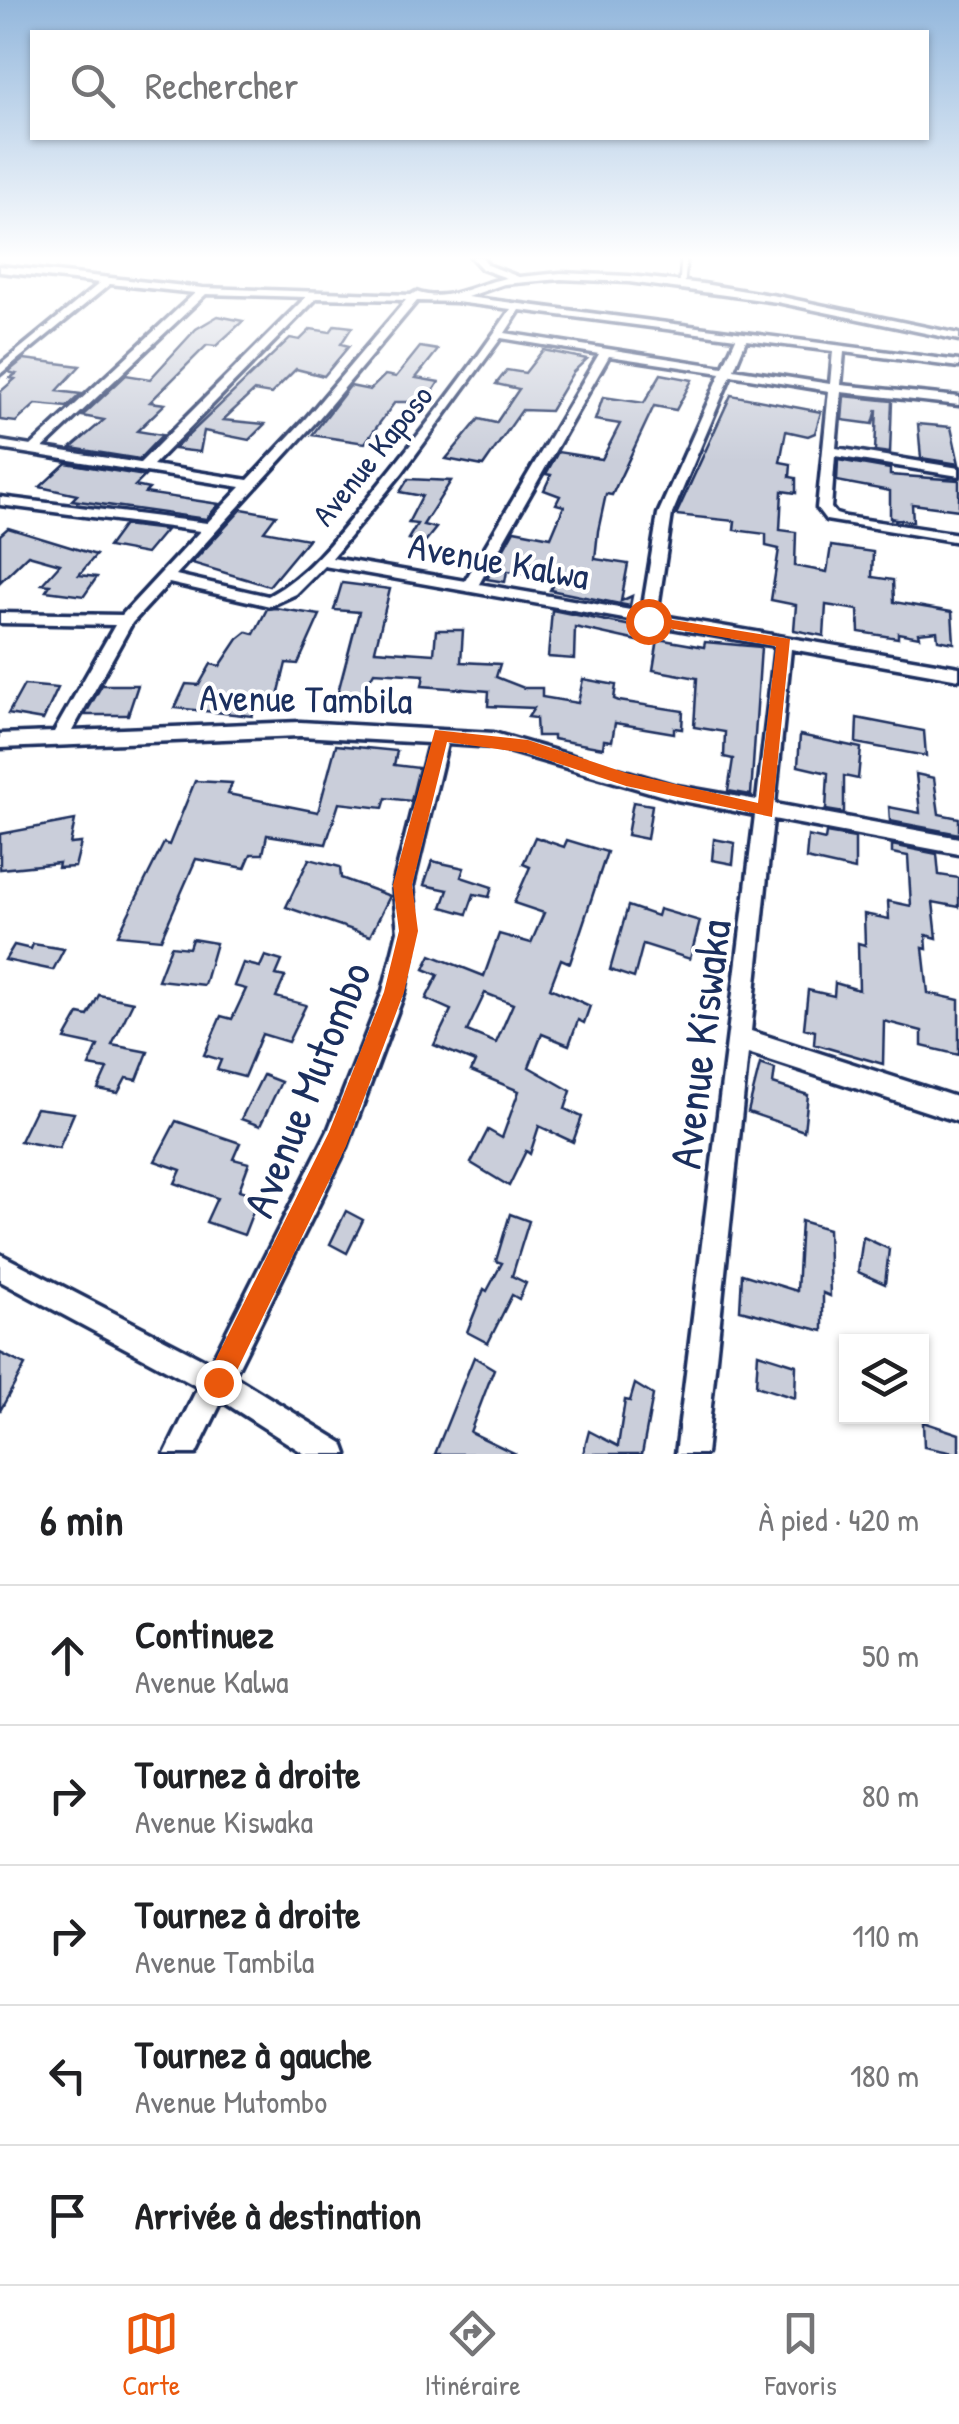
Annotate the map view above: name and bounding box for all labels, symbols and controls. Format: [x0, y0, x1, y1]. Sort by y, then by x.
search box [30, 30, 929, 140]
icon: search [65, 58, 120, 113]
text: Rechercher [145, 59, 298, 111]
street label: Avenue Kaposo [302, 375, 442, 534]
street label: Avenue Kalwa [405, 519, 593, 601]
route start [626, 599, 672, 645]
street label: Avenue Tambila [199, 670, 413, 726]
street label: Avenue Kiswaka [653, 916, 745, 1172]
street label: Avenue Mutombo [227, 952, 385, 1226]
map controls [839, 1334, 929, 1424]
button: layers [839, 1334, 929, 1424]
route end [196, 1360, 242, 1406]
text: 6 min [40, 1491, 123, 1548]
text: À pied · 420 m [758, 1498, 919, 1541]
text: Continuez [135, 1608, 274, 1660]
icon: ahead [40, 1628, 95, 1683]
text: 50 m [862, 1634, 919, 1677]
text: Avenue Kalwa [135, 1660, 289, 1703]
text: Tournez à droite [135, 1748, 360, 1800]
icon: right [40, 1768, 95, 1823]
text: 80 m [862, 1774, 919, 1817]
text: Avenue Kiswaka [135, 1800, 313, 1843]
text: Tournez à droite [135, 1888, 360, 1940]
icon: right [40, 1908, 95, 1963]
text: 110 m [852, 1914, 919, 1957]
text: Avenue Tambila [135, 1940, 314, 1983]
text: Tournez à gauche [135, 2028, 372, 2080]
icon: left [40, 2048, 95, 2103]
text: 180 m [850, 2054, 919, 2097]
text: Avenue Mutombo [135, 2080, 327, 2123]
icon: arrive [40, 2188, 95, 2243]
text: Arrivée à destination [135, 2189, 421, 2241]
tab: Carte [122, 2306, 180, 2404]
tab: Itinéraire [424, 2306, 521, 2404]
tab: Favoris [765, 2306, 837, 2404]

